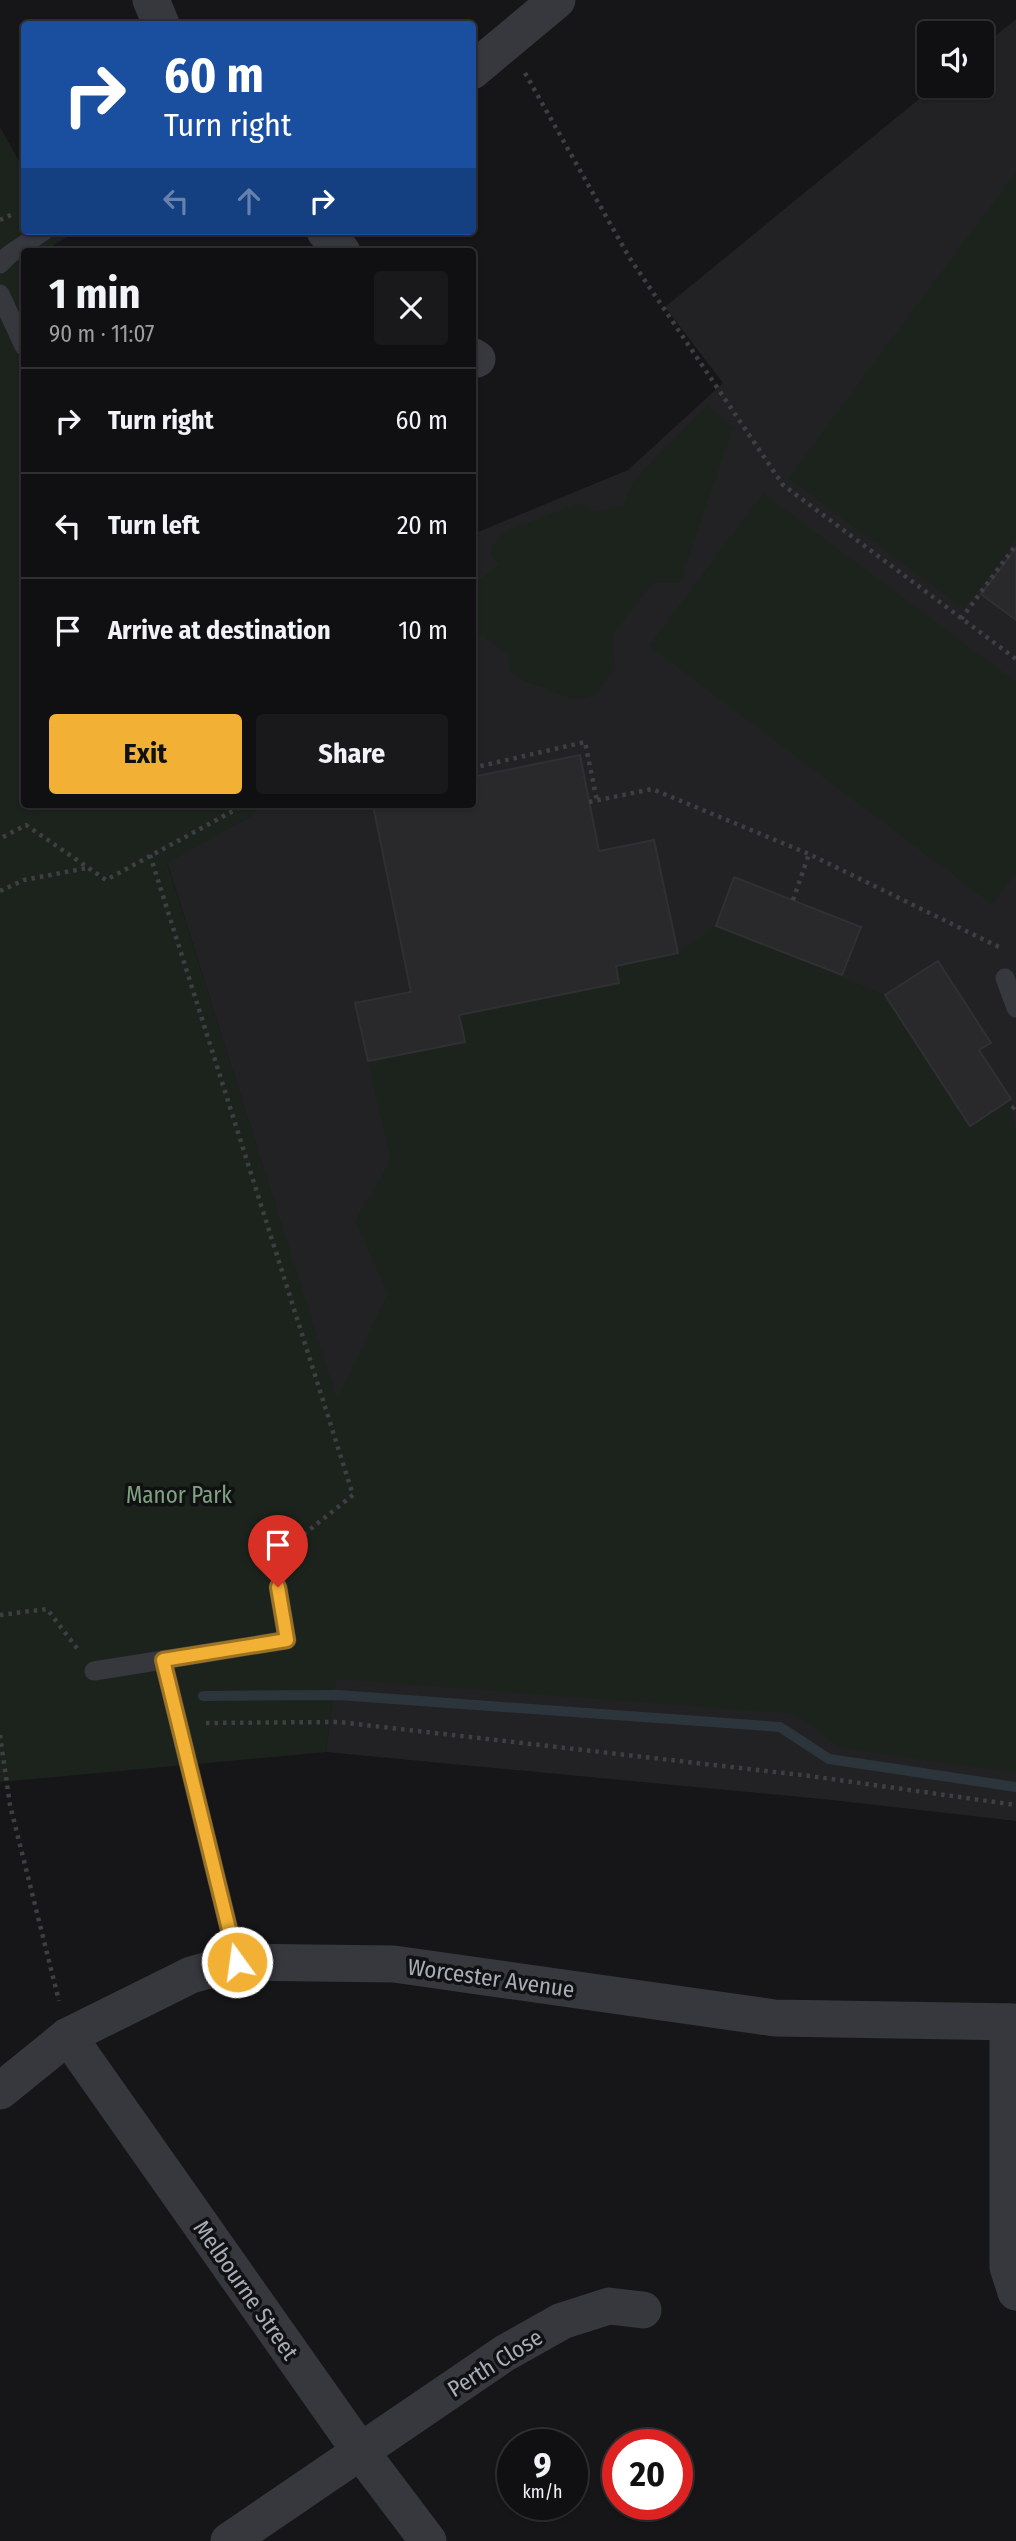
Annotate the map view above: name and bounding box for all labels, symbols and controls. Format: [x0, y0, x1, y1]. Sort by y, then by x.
map controls [917, 21, 994, 98]
button: sound [917, 21, 994, 98]
text: 60 m [164, 46, 264, 105]
icon: right [49, 49, 140, 140]
text: Turn right [164, 106, 291, 144]
icon: left [157, 182, 195, 220]
icon: ahead [230, 182, 268, 220]
icon: right [303, 182, 341, 220]
text: 1 min [49, 269, 140, 319]
button: close [374, 271, 448, 345]
text: 90 m · 11:07 [49, 320, 154, 348]
icon: right [49, 402, 87, 440]
text: Turn right [108, 405, 214, 436]
text: 60 m [395, 405, 448, 436]
icon: left [49, 507, 87, 545]
text: Turn left [108, 510, 200, 541]
text: 20 m [397, 510, 448, 541]
icon: arrive [49, 612, 87, 650]
text: Arrive at destination [108, 615, 331, 646]
text: 10 m [398, 615, 448, 646]
button: Exit [49, 714, 242, 794]
button: Share [256, 714, 448, 794]
park label: Manor Park [126, 1481, 232, 1509]
pin [248, 1515, 308, 1587]
icon: arrive [259, 1526, 297, 1564]
position arrow [200, 1925, 274, 1999]
street label: Worcester Avenue [406, 1952, 576, 2004]
street label: Melbourne Street [188, 2215, 305, 2365]
street label: Perth Close [442, 2323, 548, 2403]
speed limit sign: 20 [602, 2429, 693, 2520]
text: 9 [533, 2444, 552, 2486]
text: km/h [522, 2481, 563, 2503]

